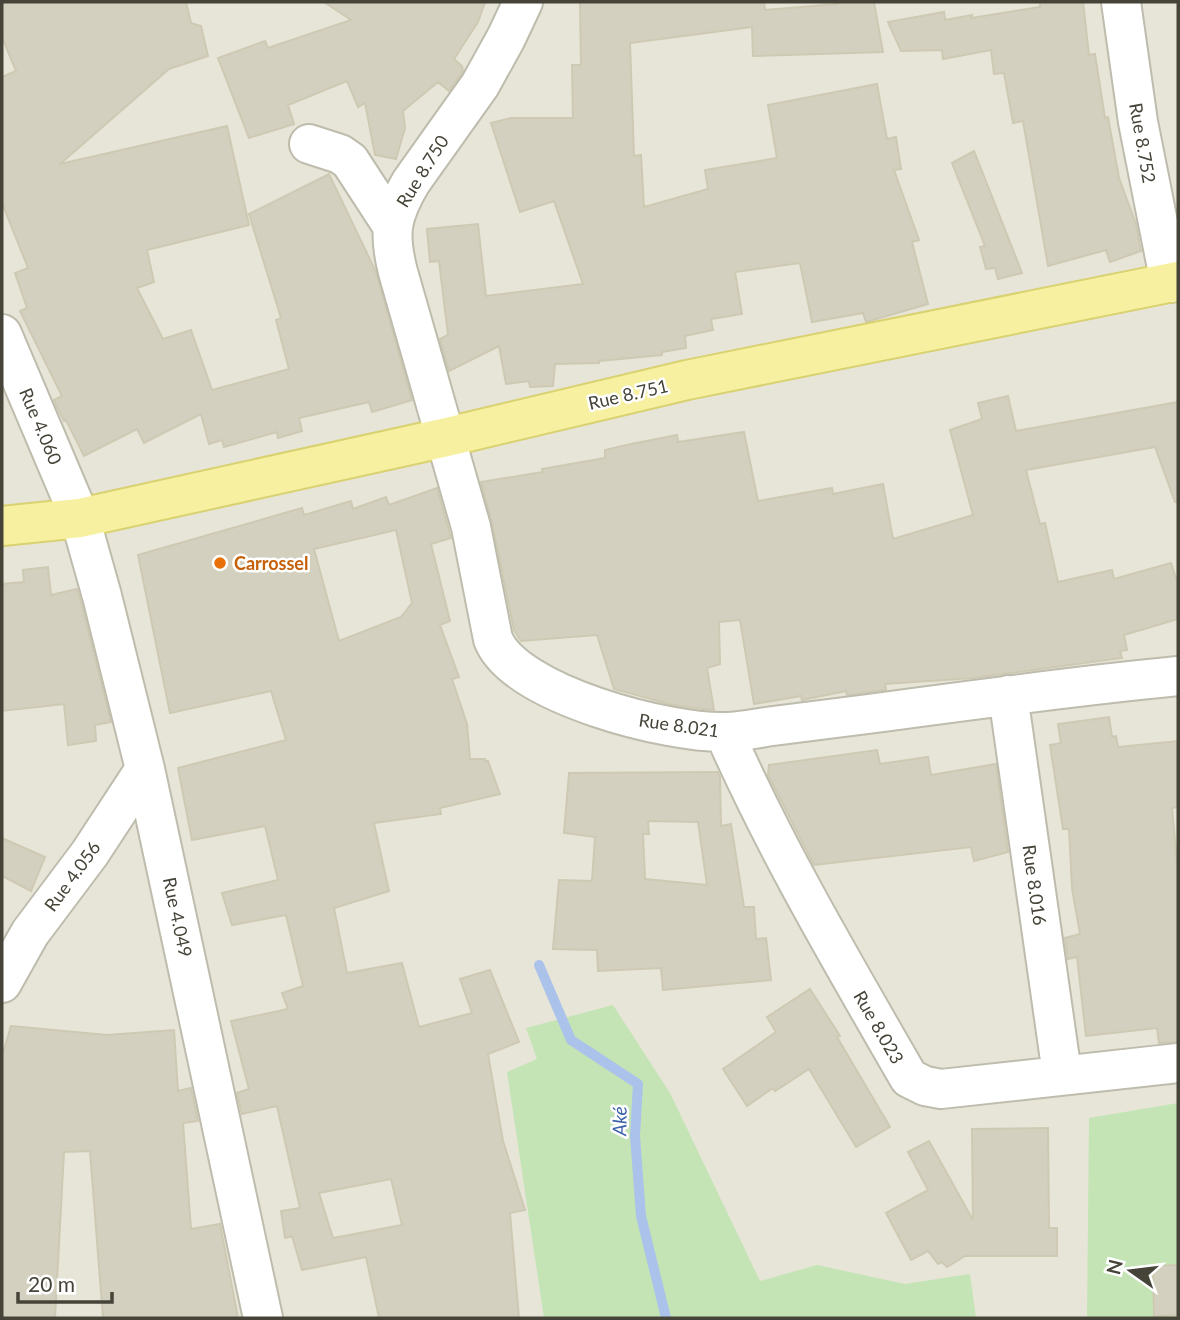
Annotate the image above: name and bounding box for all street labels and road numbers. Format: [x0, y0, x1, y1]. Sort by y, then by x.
street label: Rue 8.752 [1125, 101, 1161, 185]
street label: Rue 8.750 [391, 131, 453, 211]
street label: Rue 8.751 [586, 374, 670, 414]
street label: Rue 4.060 [15, 384, 67, 468]
street label: Rue 8.021 [637, 708, 721, 742]
street label: Rue 4.056 [39, 837, 105, 915]
street label: Rue 8.016 [1018, 843, 1052, 927]
street label: Rue 4.049 [159, 875, 197, 959]
street label: Rue 8.023 [849, 986, 909, 1068]

